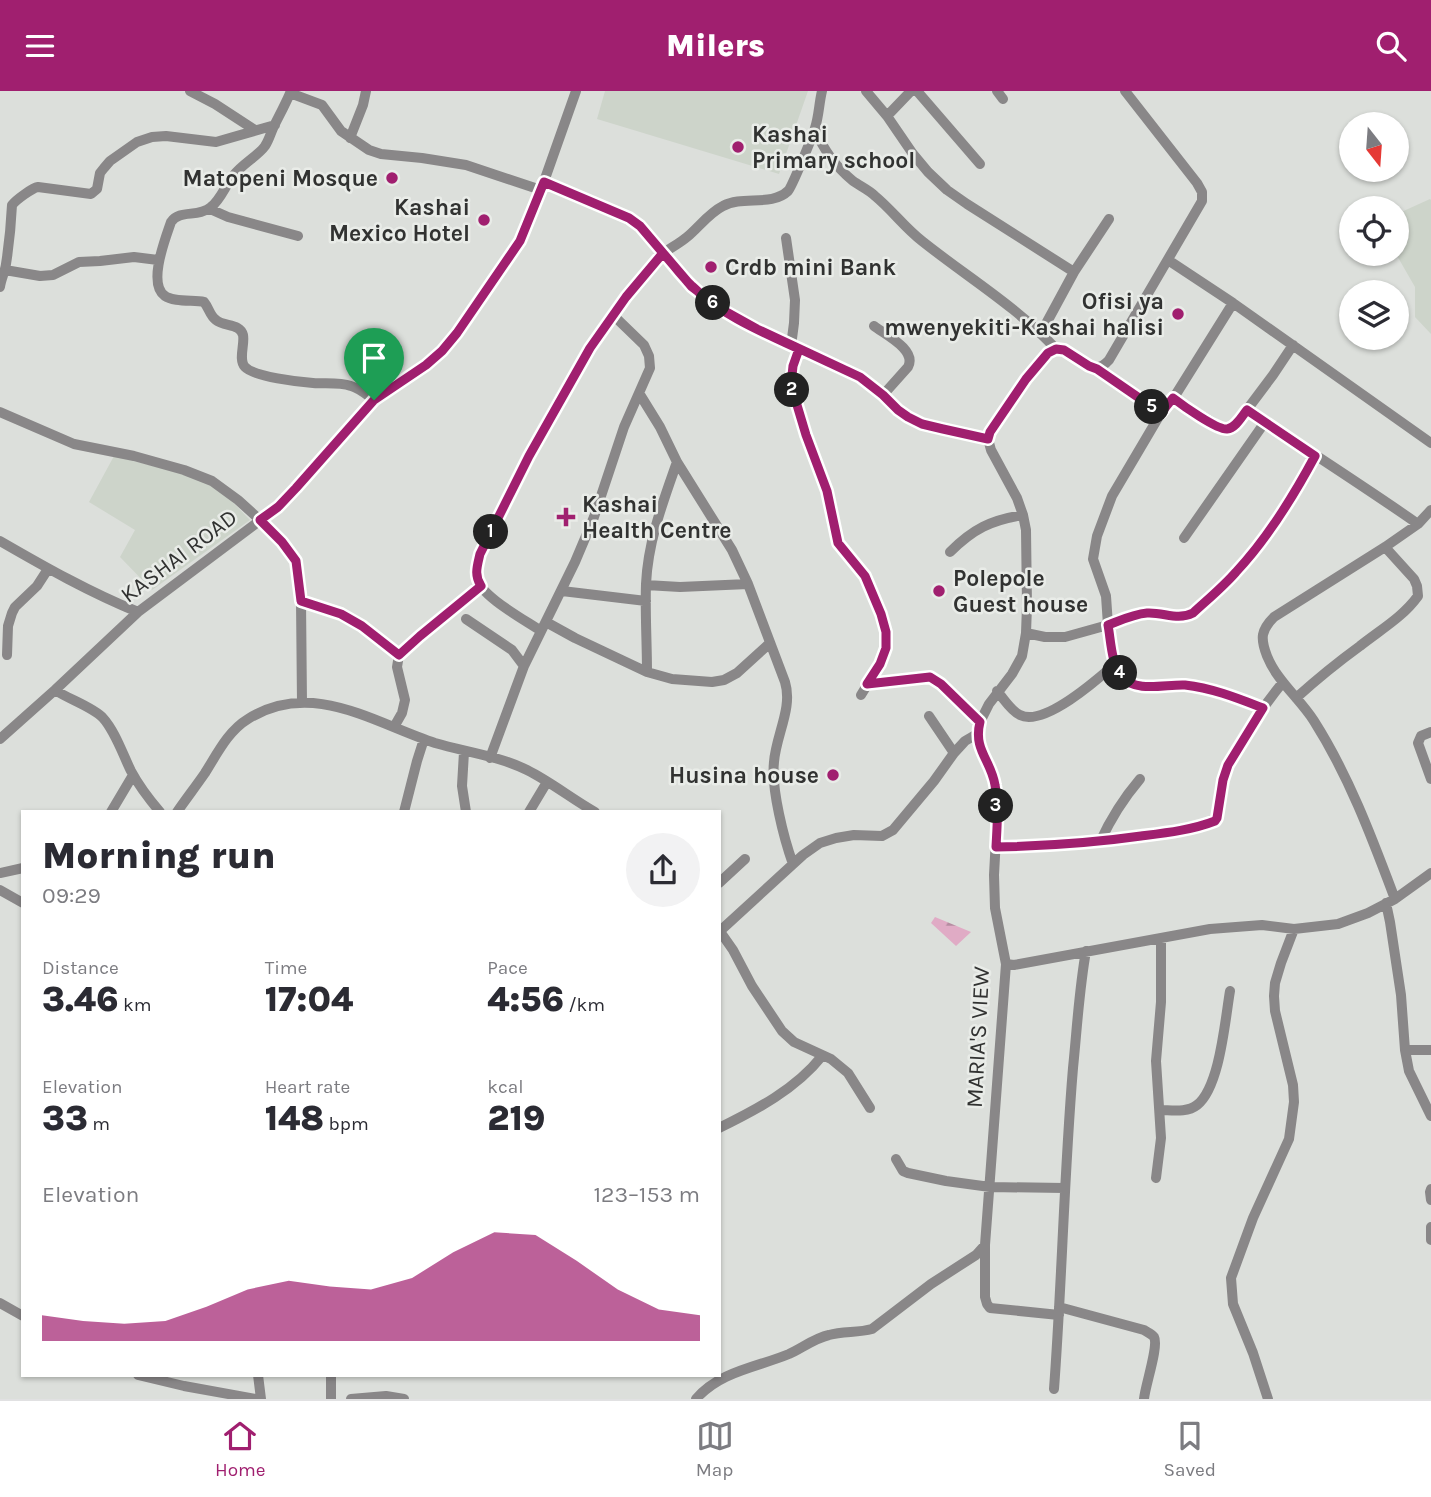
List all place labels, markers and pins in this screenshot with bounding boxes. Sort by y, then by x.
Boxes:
place label: Kashai Primary school [752,121,915,174]
marker: Kashai Primary school [730,139,746,155]
place label: Matopeni Mosque [183,165,378,192]
marker: Matopeni Mosque [384,170,400,186]
place label: Kashai Mexico Hotel [329,194,470,247]
marker: Kashai Mexico Hotel [476,212,492,228]
place label: Crdb mini Bank [725,254,896,281]
marker: Crdb mini Bank [703,259,719,275]
pin: 6 [696,285,730,321]
place label: Ofisi ya mwenyekiti-Kashai halisi [884,288,1164,341]
marker: Ofisi ya mwenyekiti-Kashai halisi [1170,306,1186,322]
pin [344,328,404,400]
pin: 2 [774,373,810,407]
pin: 5 [1134,389,1170,425]
place label: Kashai Health Centre [582,491,731,544]
marker: Kashai Health Centre [556,507,576,527]
pin: 1 [474,515,508,549]
place label: Polepole Guest house [953,565,1088,618]
marker: Polepole Guest house [931,583,947,599]
pin: 4 [1102,655,1138,691]
place label: Husina house [669,762,819,789]
marker: Husina house [825,767,841,783]
pin: 3 [978,789,1014,823]

